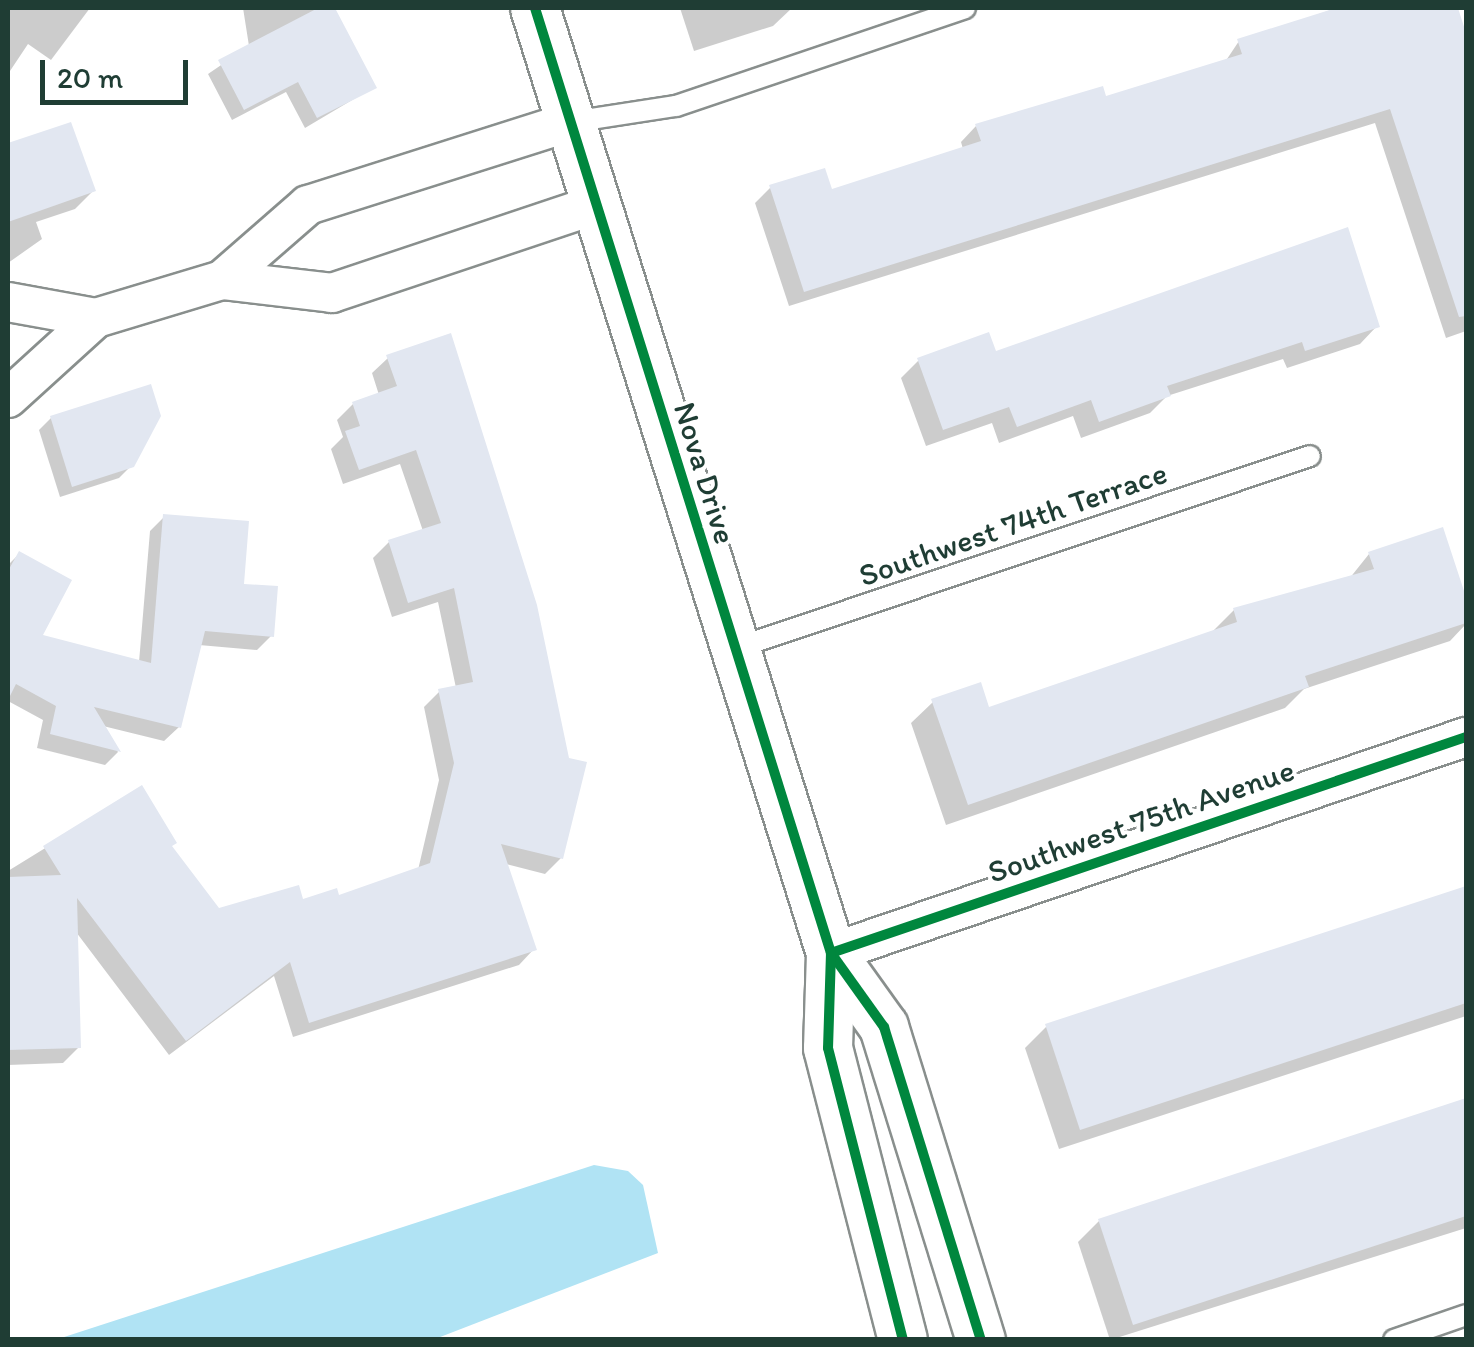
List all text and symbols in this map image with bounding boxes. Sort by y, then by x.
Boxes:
scale bar [45,40,192,102]
text: 20 m [57,59,123,96]
street label: Nova Drive [665,397,745,549]
street label: Southwest 74th Terrace [854,453,1172,595]
street label: Southwest 75th Avenue [984,751,1298,891]

